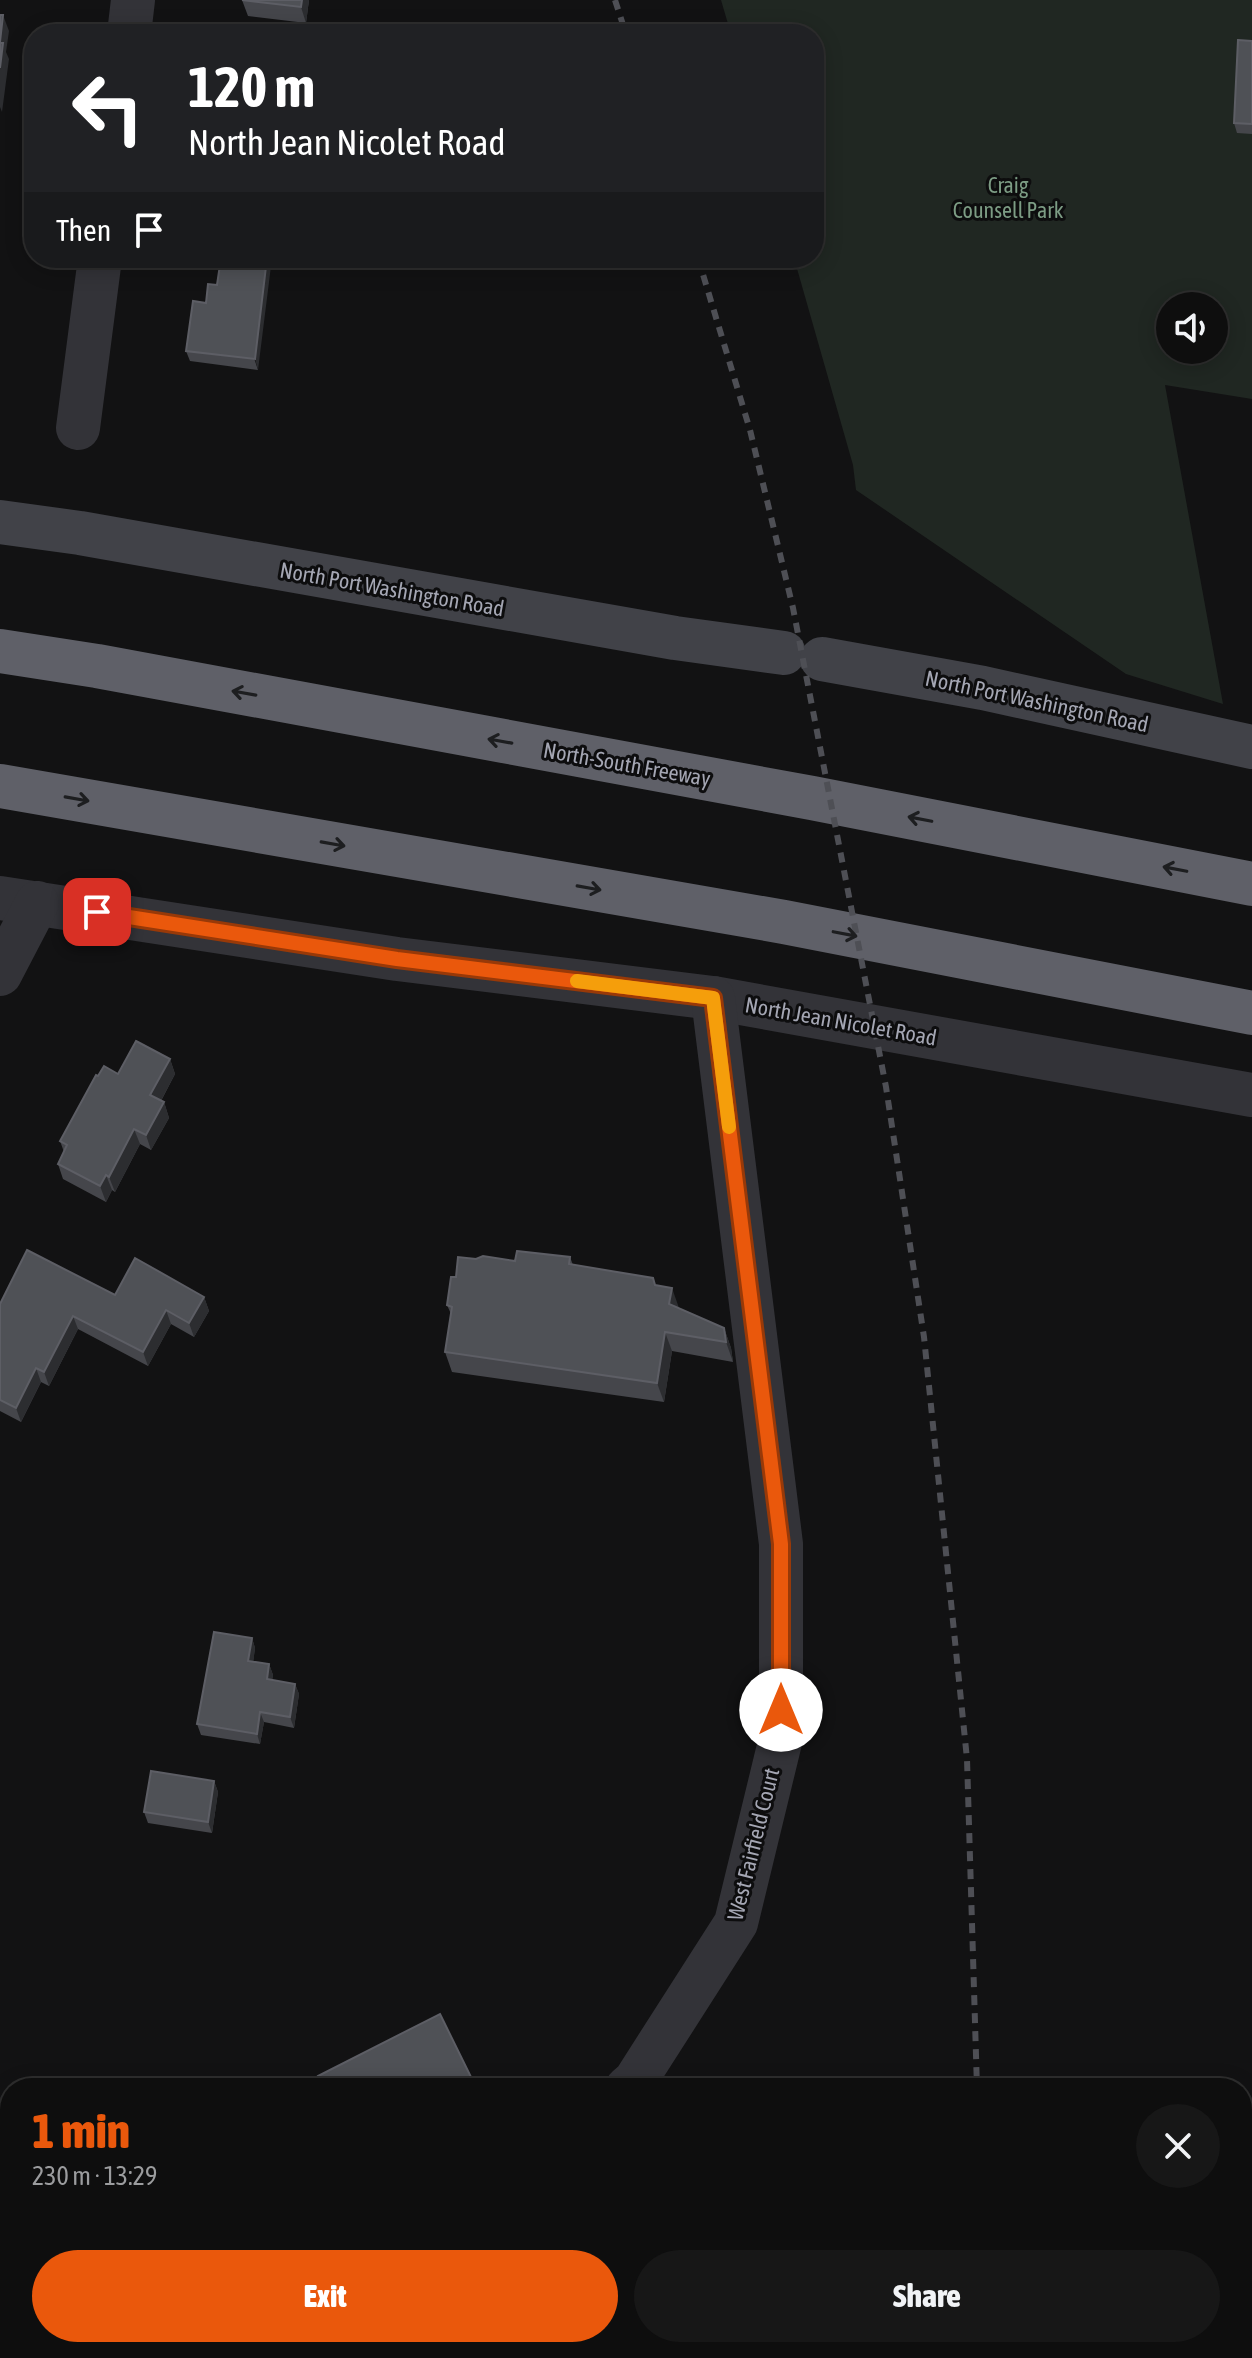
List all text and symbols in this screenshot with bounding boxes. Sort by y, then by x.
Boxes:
text: 120 m [188,55,315,119]
icon: left [56,56,160,160]
text: North Jean Nicolet Road [188,121,505,163]
park label: Craig Counsell Park [953,172,1064,223]
icon: arrive [127,208,171,252]
text: Then [56,213,111,247]
map controls [1156,292,1228,364]
button: sound [1156,292,1228,364]
street label: North Port Washington Road [278,556,506,622]
street label: North Port Washington Road [923,665,1151,737]
one-way arrow [232,685,257,700]
one-way arrow [487,732,513,747]
street label: North-South Freeway [541,737,713,791]
one-way arrow [64,793,89,808]
one-way arrow [908,811,934,826]
one-way arrow [320,837,345,852]
one-way arrow [1163,861,1189,876]
pin [63,878,131,946]
one-way arrow [576,882,601,897]
icon: arrive [75,890,119,934]
one-way arrow [832,927,857,942]
street label: North Jean Nicolet Road [743,991,939,1051]
position arrow [739,1668,823,1752]
street label: West Fairfield Court [722,1765,784,1923]
text: 1 min [32,2103,130,2158]
button: close [1136,2104,1220,2188]
text: 230 m · 13:29 [32,2161,157,2191]
button: Exit [32,2250,618,2342]
button: Share [634,2250,1220,2342]

